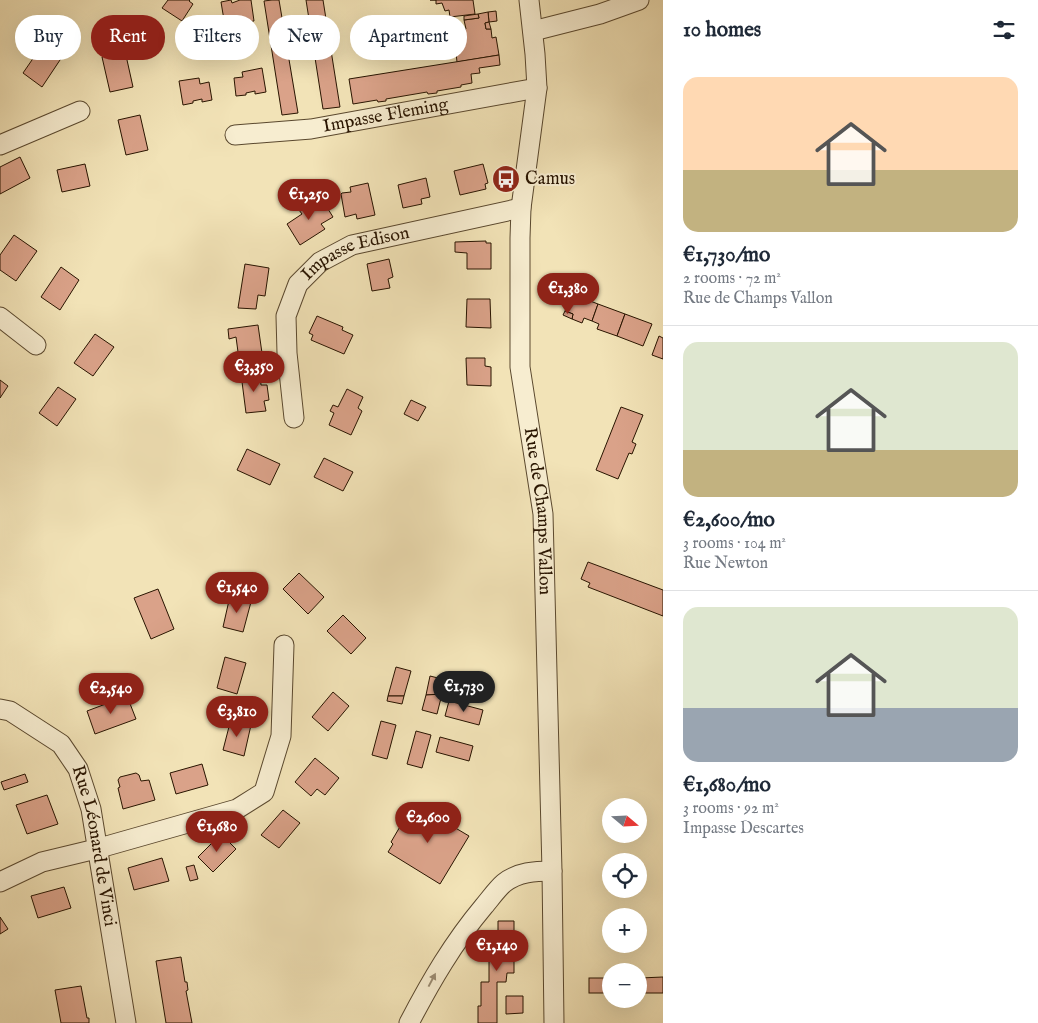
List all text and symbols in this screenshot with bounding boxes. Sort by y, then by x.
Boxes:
chip: Buy [15,15,81,60]
chip: Rent [91,15,165,60]
chip: Filters [175,15,259,60]
chip: New [269,15,340,60]
chip: Apartment [350,15,467,60]
icon: filters [990,16,1018,44]
text: 10 homes [683,17,761,44]
street label: Impasse Fleming [321,93,450,138]
icon: home [806,109,896,199]
bus stop icon: Camus [491,164,521,194]
place label: Camus [525,168,575,191]
pin: €1,250 [268,178,350,221]
text: €1,250 [289,185,329,205]
street label: Impasse Edison [296,221,412,286]
text: €1,730/mo [683,242,770,269]
text: 2 rooms · 72 m² [683,269,781,289]
pin: €1,380 [527,272,609,315]
text: €1,380 [548,279,588,299]
text: Rue de Champs Vallon [683,289,833,309]
pin: €3,350 [213,350,295,393]
text: €3,350 [234,357,274,377]
icon: home [806,375,896,465]
street label: Rue de Champs Vallon [518,426,557,596]
text: €2,600/mo [683,507,775,534]
text: 3 rooms · 104 m² [683,534,786,554]
text: Rue Newton [683,554,768,574]
pin: €1,540 [196,572,278,614]
text: €1,540 [216,578,258,598]
icon: home [806,640,896,730]
pin: €1,730 [423,670,505,713]
pin: €2,540 [70,672,152,715]
text: €1,730 [444,677,484,697]
text: €2,540 [90,679,132,699]
pin: €3,810 [196,696,278,738]
text: €3,810 [217,702,257,722]
street label: Rue Léonard de Vinci [66,762,122,928]
text: €1,680/mo [683,772,771,799]
north arrow [602,798,648,842]
map controls [602,798,647,1008]
text: 3 rooms · 92 m² [683,799,779,819]
pin: €2,600 [387,802,469,844]
text: €2,600 [406,808,450,828]
pin: €1,680 [176,810,258,853]
text: €1,680 [197,817,237,837]
text: Impasse Descartes [683,819,804,839]
button: locate [602,853,647,898]
button: + [602,908,647,953]
pin: €1,140 [456,930,538,972]
text: €1,140 [476,936,518,956]
button: − [602,963,647,1008]
one-way arrow [428,973,436,987]

